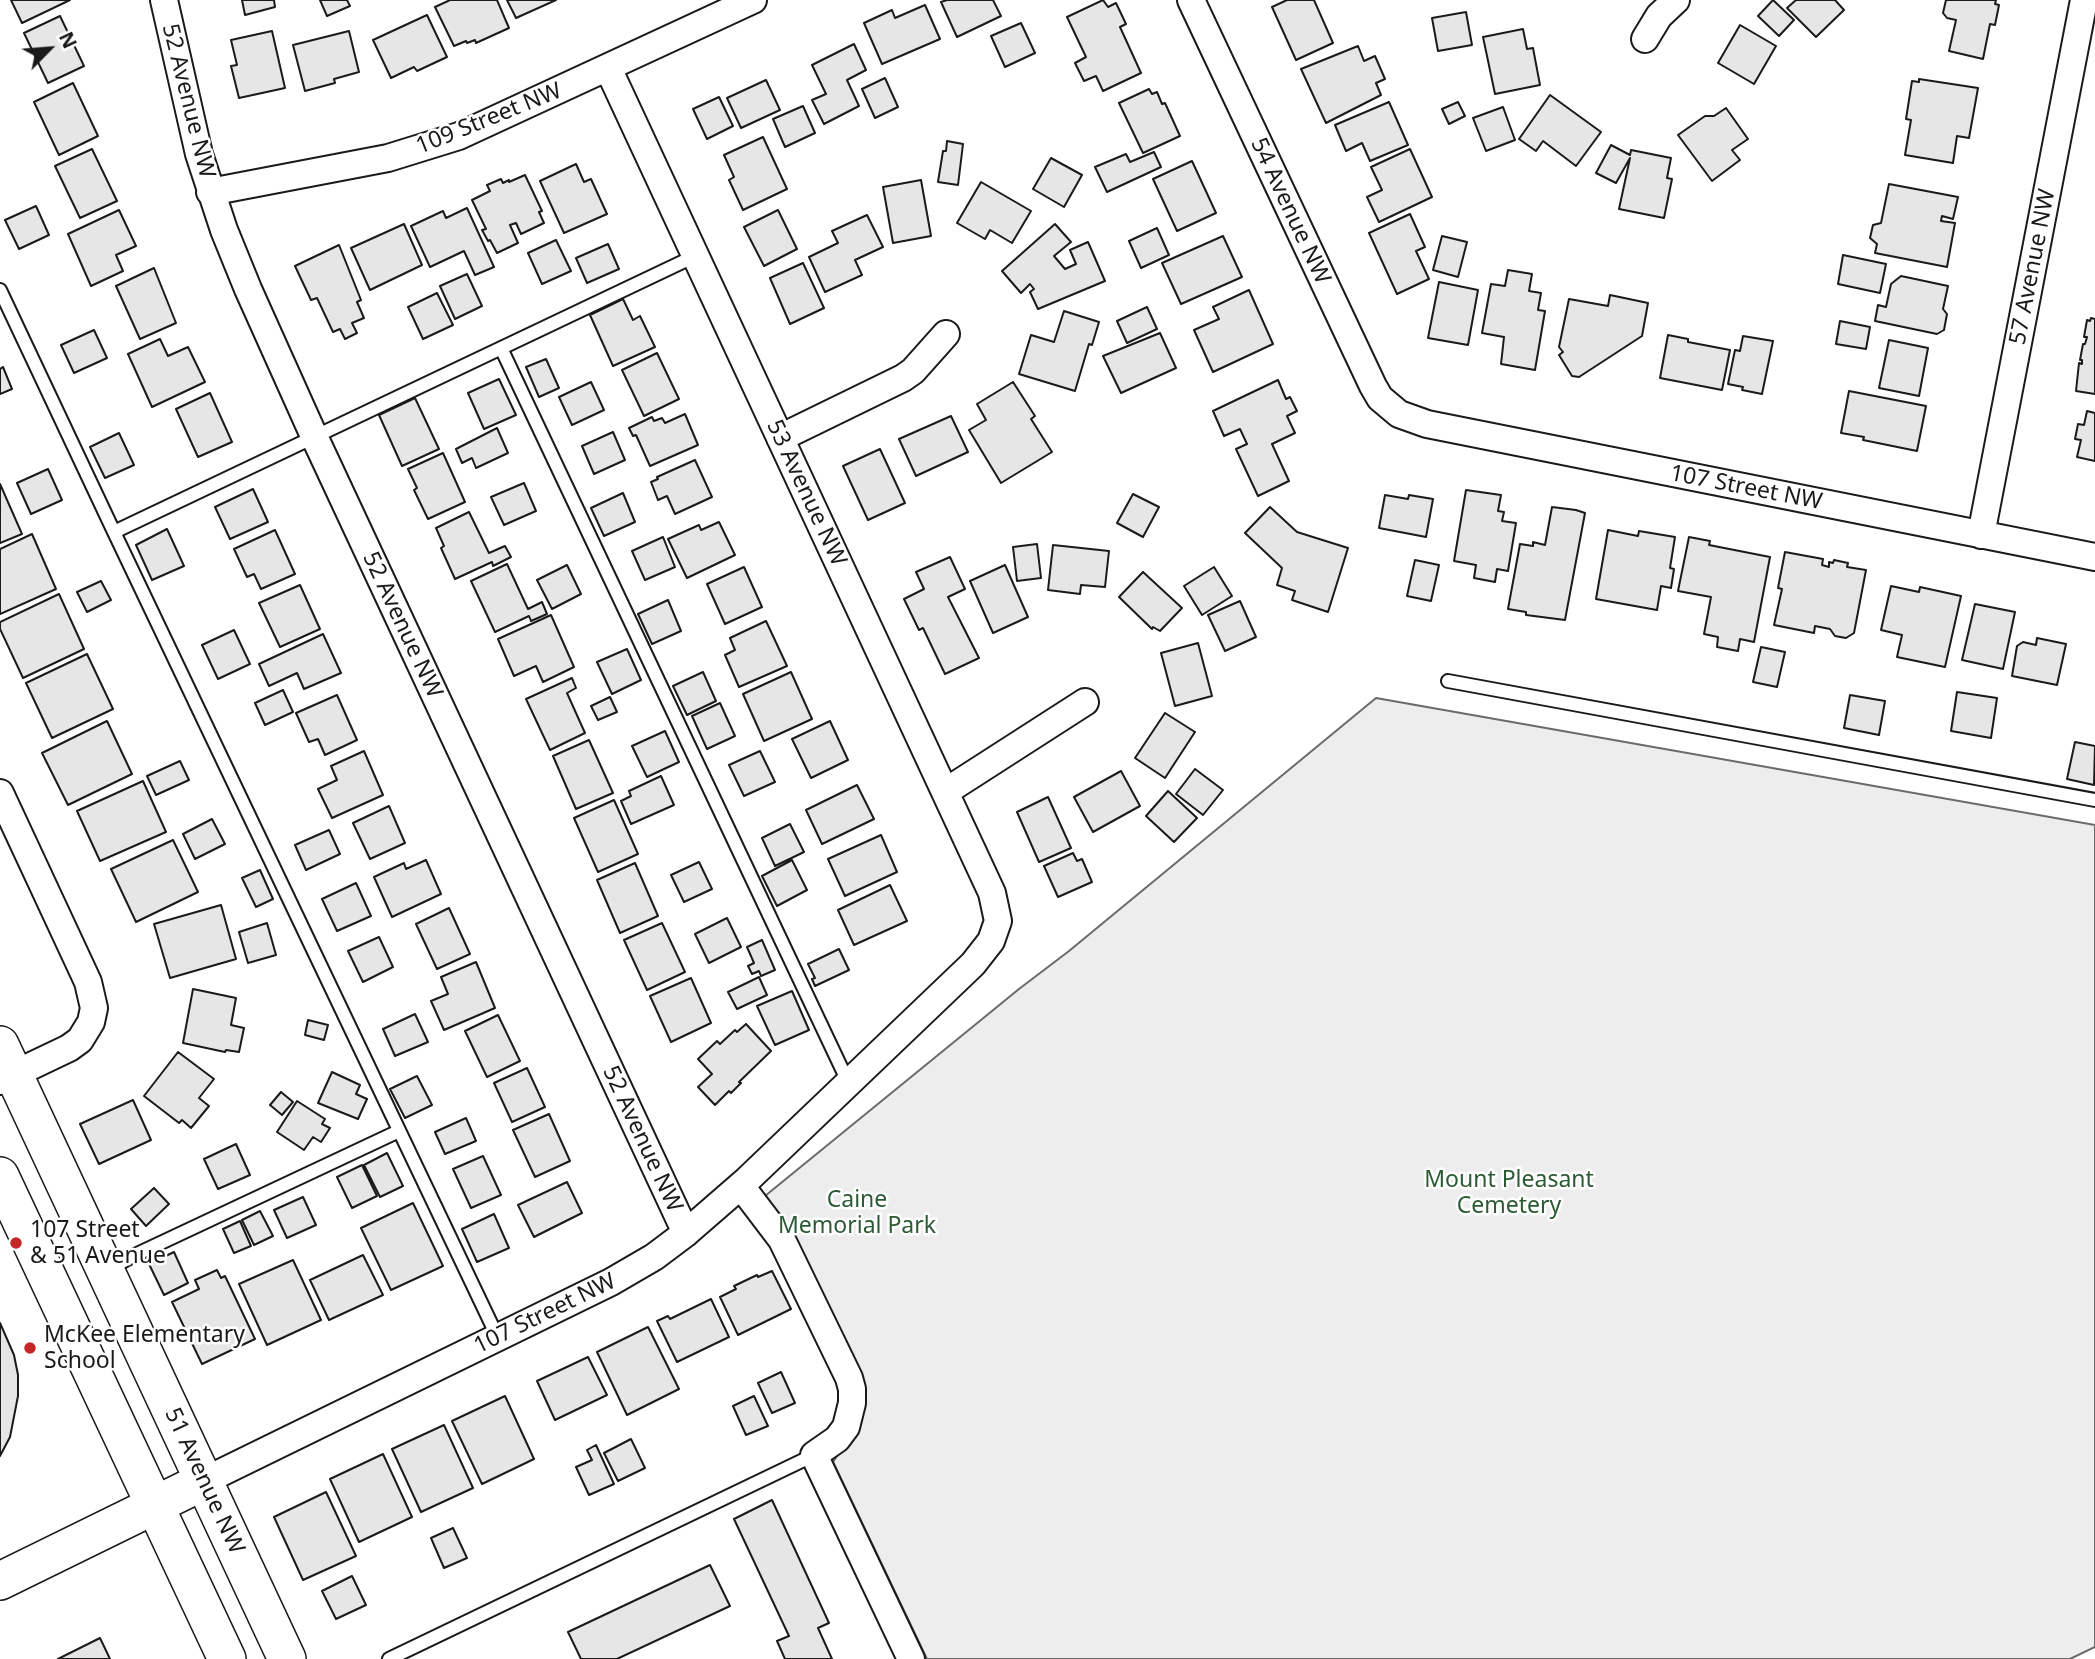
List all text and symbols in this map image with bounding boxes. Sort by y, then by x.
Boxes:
north arrow [14,14,84,84]
street label: 52 Avenue NW [156,21,220,181]
text: N [53,28,83,53]
street label: 109 Street NW [412,77,566,161]
street label: 54 Avenue NW [1244,134,1336,288]
street label: 57 Avenue NW [2004,187,2062,347]
street label: 53 Avenue NW [760,416,852,570]
street label: 107 Street NW [1668,460,1824,516]
street label: 52 Avenue NW [356,548,448,702]
street label: 52 Avenue NW [596,1062,688,1216]
park label: Mount Pleasant Cemetery [1424,1166,1594,1220]
park label: Caine Memorial Park [778,1186,936,1240]
place label: 107 Street & 51 Avenue [30,1216,166,1270]
marker: 107 Street & 51 Avenue [8,1235,24,1251]
street label: 107 Street NW [470,1268,620,1360]
place label: McKee Elementary School [44,1321,245,1375]
marker: McKee Elementary School [22,1340,38,1356]
street label: 51 Avenue NW [158,1404,250,1558]

